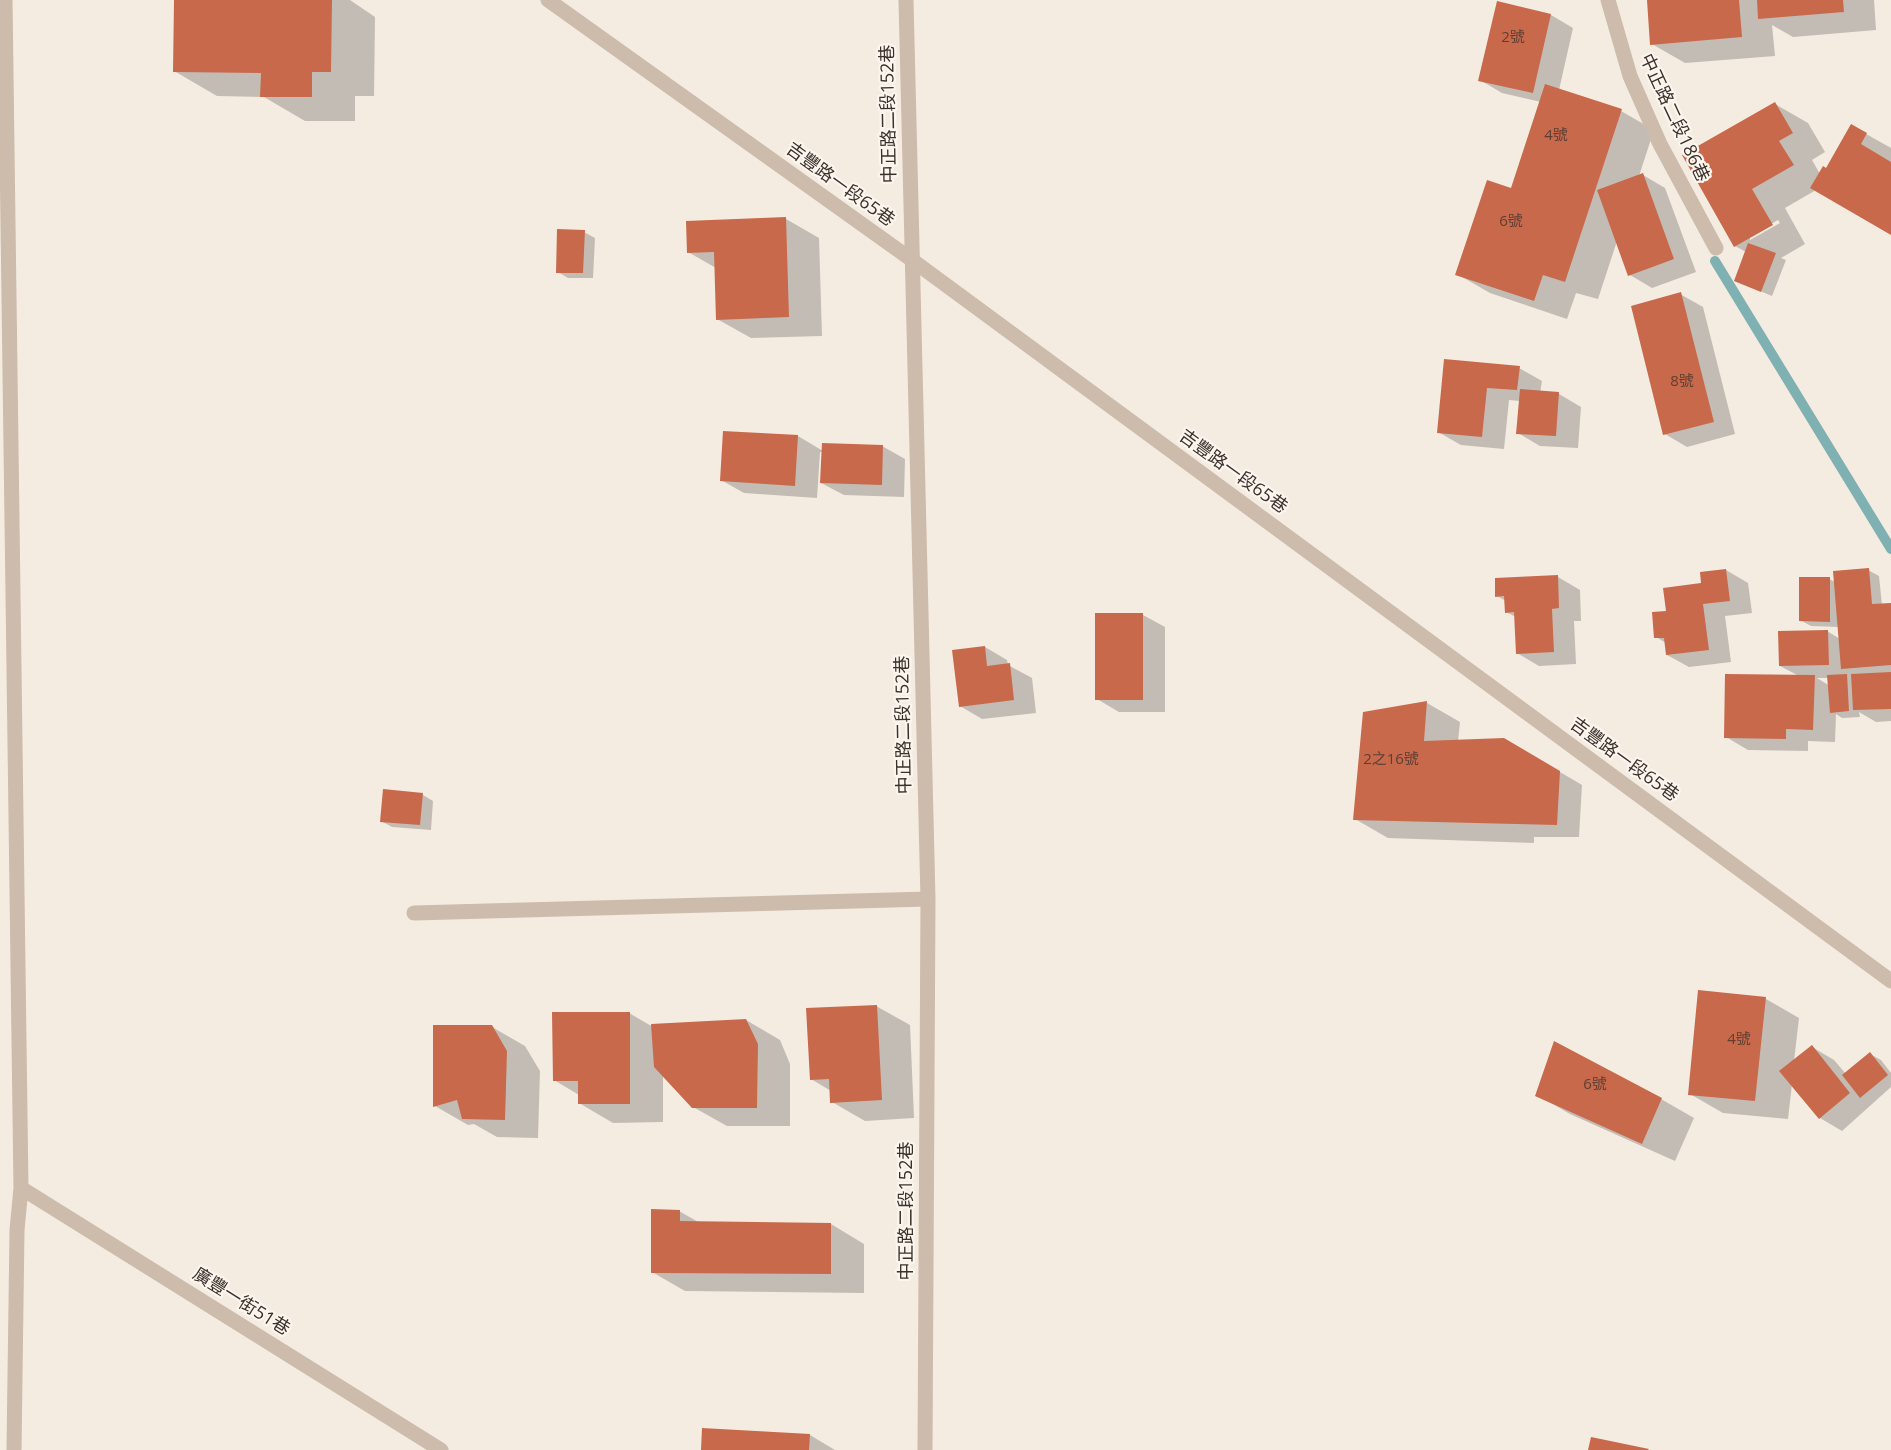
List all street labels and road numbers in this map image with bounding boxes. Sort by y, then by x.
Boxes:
street label: 中正路二段152巷 [877,44,901,184]
street label: 中正路二段186巷 [1635,51,1713,185]
street label: 吉豐路一段65巷 [782,138,898,232]
street label: 吉豐路一段65巷 [1175,425,1291,519]
street label: 中正路二段152巷 [892,655,916,795]
street label: 吉豐路一段65巷 [1566,713,1682,807]
street label: 中正路二段152巷 [896,1142,918,1280]
street label: 廣豐一街51巷 [188,1264,294,1340]

